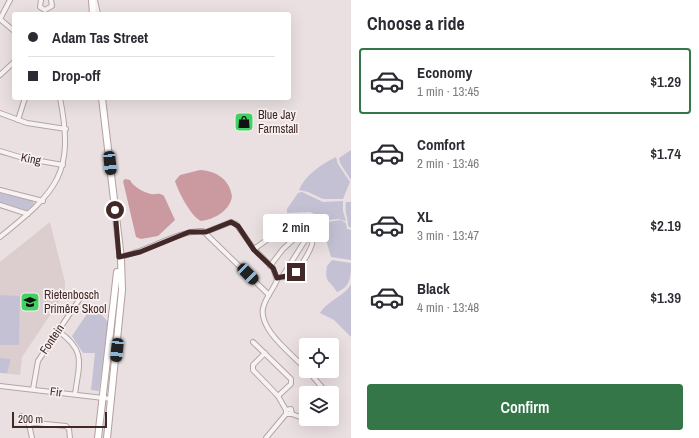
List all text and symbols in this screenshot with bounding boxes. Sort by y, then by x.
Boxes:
text: Choose a ride [367,11,465,36]
text: Adam Tas Street [52,27,148,48]
text: Economy [417,62,472,83]
icon: car [369,63,405,99]
text: Drop-off [52,65,101,86]
text: $1.29 [650,71,681,92]
text: 1 min · 13:45 [417,83,479,100]
place label: Blue Jay Farmstall [258,107,298,137]
shop icon: Blue Jay Farmstall [233,111,255,133]
text: Comfort [417,134,465,155]
icon: car [369,135,405,171]
text: $1.74 [650,143,681,164]
street label: King [20,149,43,169]
car [103,150,117,176]
text: 2 min · 13:46 [417,155,479,172]
route start [106,201,124,219]
text: XL [417,206,433,227]
icon: car [369,207,405,243]
callout: 2 min [263,214,329,242]
text: $2.19 [650,215,681,236]
text: 2 min [282,219,310,236]
text: 3 min · 13:47 [417,227,479,244]
car [235,261,261,287]
route end [287,263,305,281]
text: Black [417,278,450,299]
icon: car [369,279,405,315]
place label: Rietenbosch Primêre Skool [44,287,106,317]
text: $1.39 [650,287,681,308]
school or university icon: Rietenbosch Primêre Skool [19,291,41,313]
text: 4 min · 13:48 [417,299,479,316]
street label: Fontein [36,321,68,357]
car [110,337,124,363]
map controls [299,338,339,426]
button: locate [299,338,339,378]
street label: Fir [49,383,64,401]
button: Confirm [367,384,683,430]
button: layers [299,386,339,426]
scale bar [12,410,107,429]
text: 200 m [18,412,43,426]

